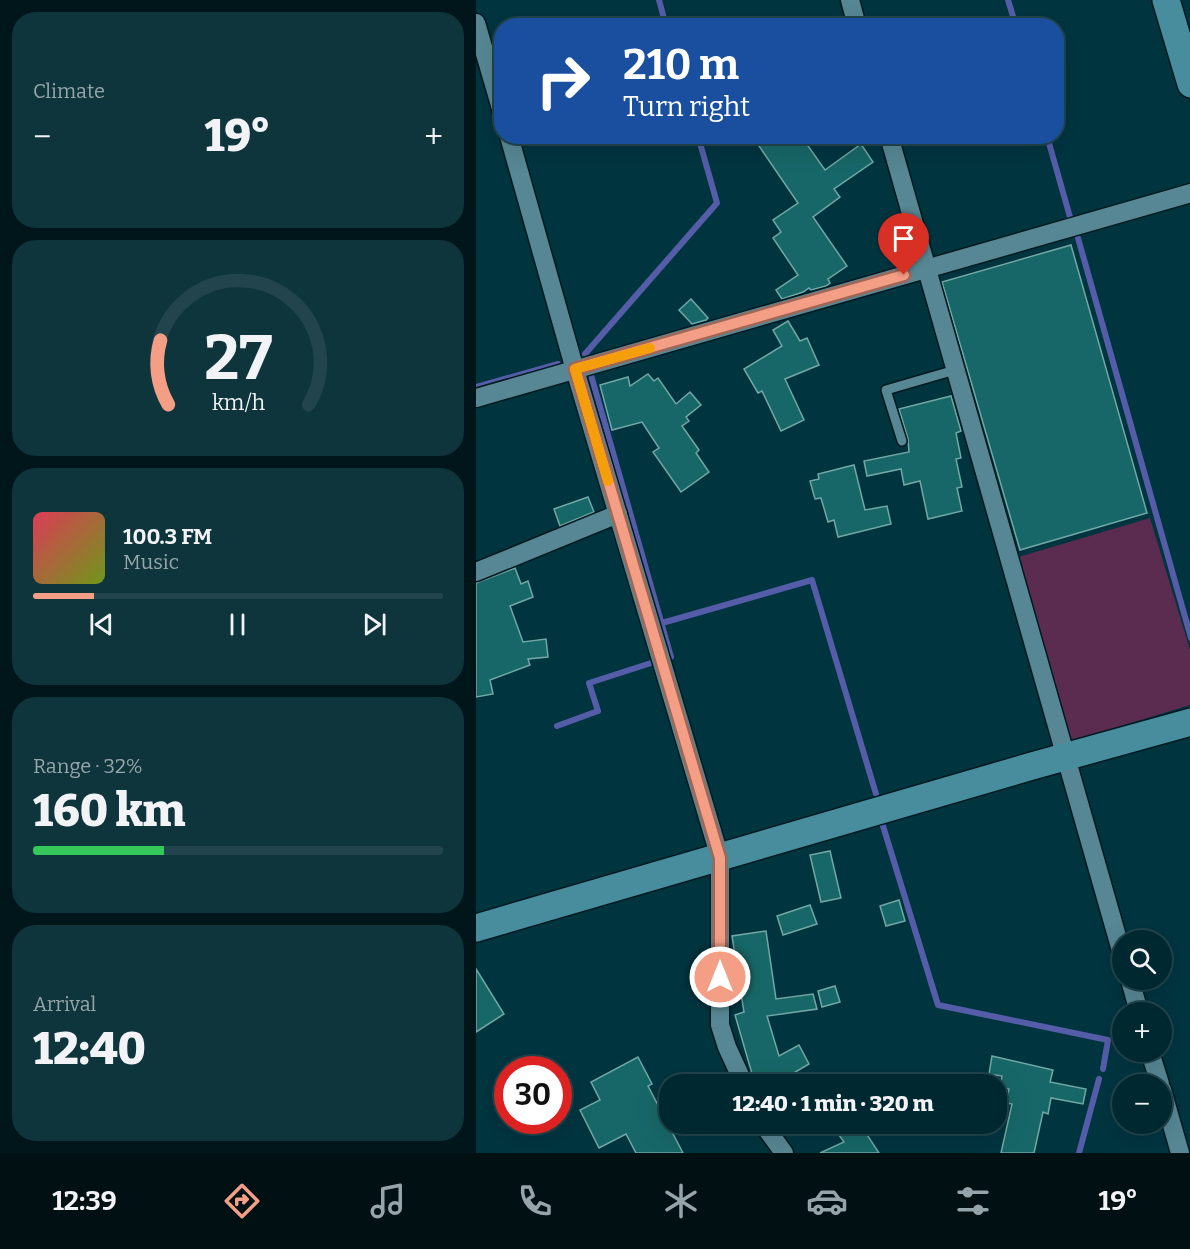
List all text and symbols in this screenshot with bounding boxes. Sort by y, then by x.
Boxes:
text: 210 m [623,40,739,90]
icon: right [524,42,602,120]
text: Climate [33,79,105,103]
text: Turn right [623,91,750,123]
text: 19° [205,109,271,163]
text: − [33,117,51,157]
text: + [424,117,443,157]
pin [878,213,929,275]
icon: arrive [887,222,920,255]
text: 27 [204,321,272,396]
text: km/h [211,391,265,417]
text: 100.3 FM [123,523,212,550]
text: Music [123,550,179,574]
icon: previous [85,608,118,641]
icon: pause [221,608,254,641]
icon: next [358,608,391,641]
text: Range · 32% [33,754,143,778]
text: 160 km [33,784,185,838]
map controls [1112,930,1172,1134]
button: search [1112,930,1172,990]
position arrow [688,945,752,1009]
text: Arrival [33,992,96,1016]
button: + [1112,1002,1172,1062]
text: 12:40 [33,1022,146,1076]
speed limit sign: 30 [494,1056,572,1134]
button: − [1112,1074,1172,1134]
text: 12:40 · 1 min · 320 m [733,1090,933,1117]
icon: directions [221,1180,263,1222]
icon: music [367,1180,409,1222]
icon: phone [514,1180,556,1222]
icon: climate [660,1180,702,1222]
icon: car [806,1180,848,1222]
icon: filters [952,1180,994,1222]
text: 12:39 [52,1185,117,1217]
text: 19° [1099,1185,1138,1217]

